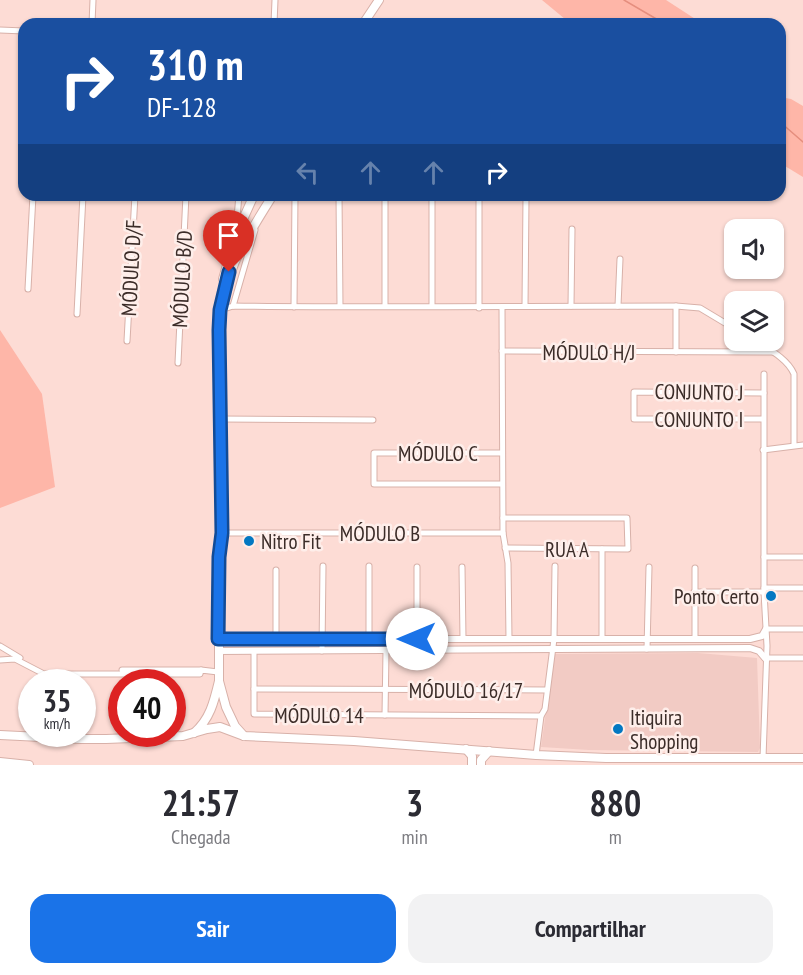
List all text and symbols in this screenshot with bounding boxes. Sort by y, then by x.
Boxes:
text: 310 m [147,37,244,92]
icon: right [48,42,126,120]
text: DF-128 [147,90,217,124]
icon: left [291,156,324,189]
icon: ahead [354,156,387,189]
icon: ahead [417,156,450,189]
icon: right [480,156,513,189]
pin [203,210,254,272]
street label: MÓDULO D/F [115,219,147,317]
icon: arrive [212,219,245,252]
map controls [724,219,784,351]
button: sound [724,219,784,279]
street label: MÓDULO B/D [166,230,198,328]
button: layers [724,291,784,351]
street label: MÓDULO H/J [543,339,635,366]
street label: CONJUNTO J [654,378,744,406]
street label: CONJUNTO I [655,406,743,433]
street label: MÓDULO C [398,440,478,467]
street label: MÓDULO B [340,520,420,547]
place label: Nitro Fit [261,528,321,555]
marker: Nitro Fit [242,534,256,548]
street label: RUA A [545,536,589,563]
place label: Ponto Certo [674,583,759,610]
marker: Ponto Certo [764,589,778,603]
position arrow [385,607,449,671]
speed limit sign: 40 [108,669,186,747]
street label: MÓDULO 16/17 [409,677,523,704]
text: 35 [43,681,71,720]
street label: MÓDULO 14 [274,702,364,729]
place label: Itiquira Shopping [630,704,698,755]
text: km/h [44,714,70,733]
marker: Itiquira Shopping [611,722,625,736]
text: 21:57 [162,779,240,826]
text: 3 [406,779,423,826]
text: 880 [590,779,641,826]
text: Chegada [171,824,230,850]
text: min [402,824,428,850]
text: m [609,824,622,850]
button: Sair [30,894,396,963]
button: Compartilhar [408,894,773,963]

